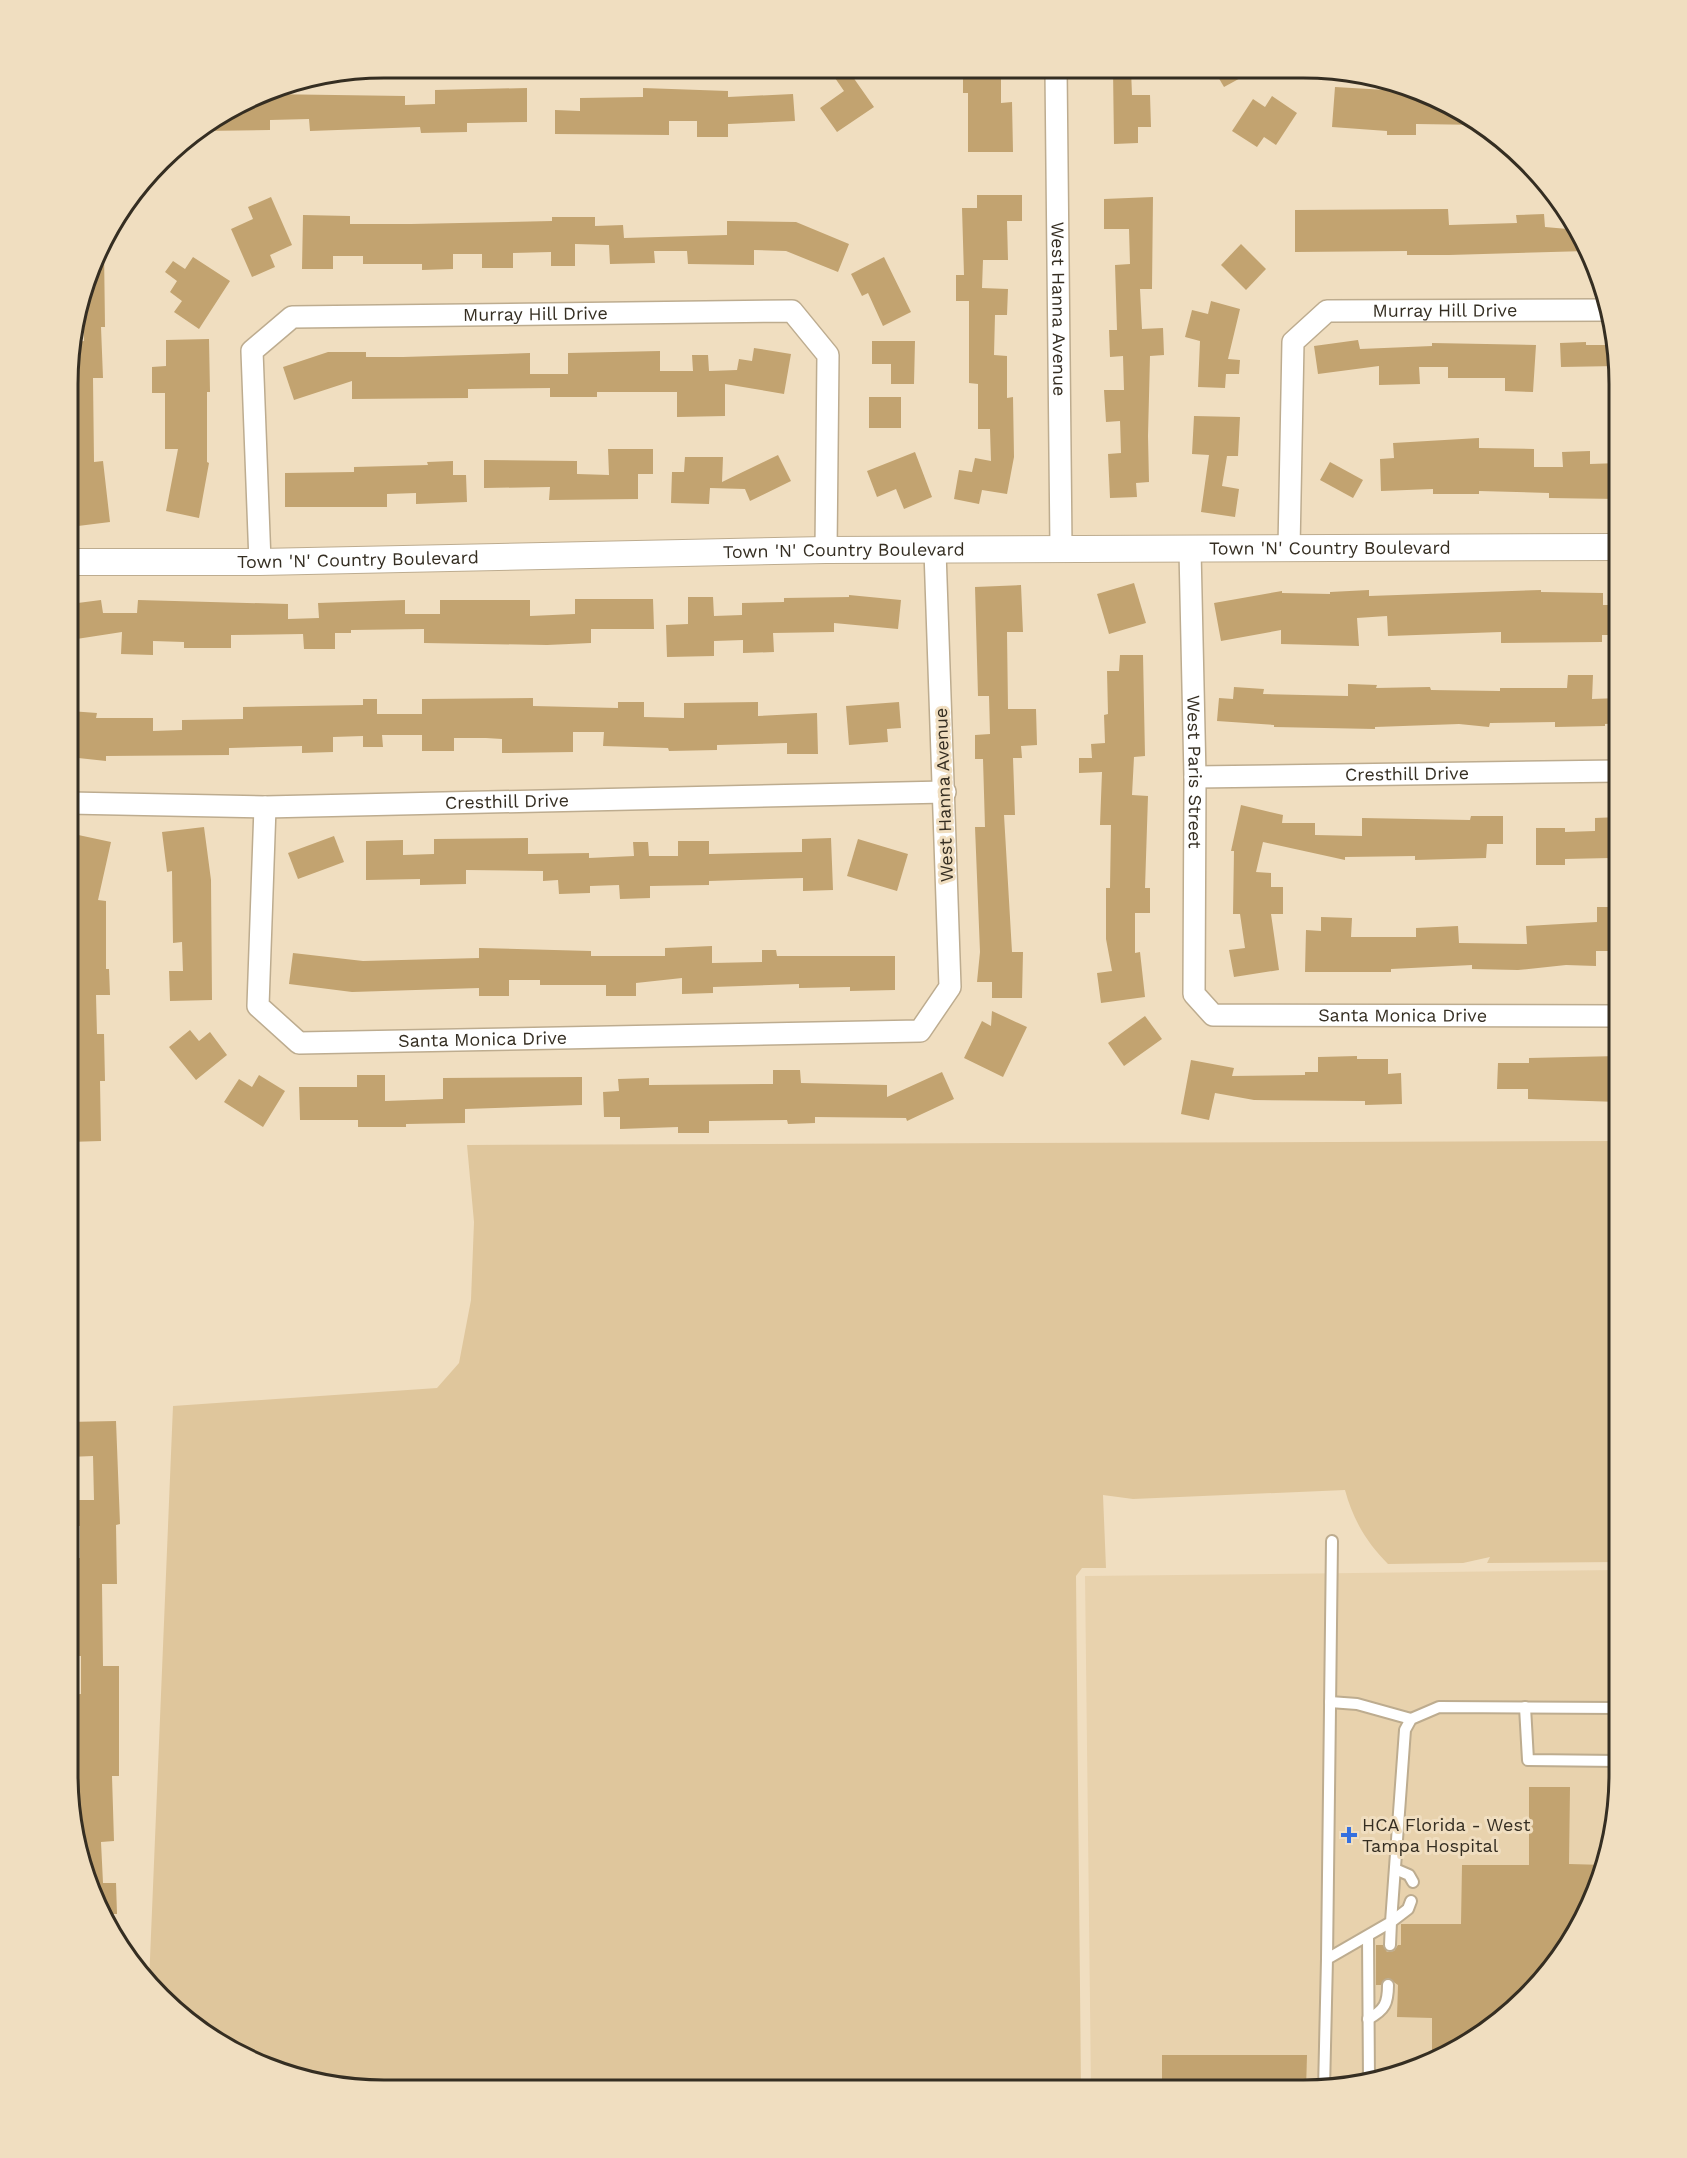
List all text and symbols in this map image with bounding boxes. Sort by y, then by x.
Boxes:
street label: West Hanna Avenue [1048,221,1070,396]
street label: Murray Hill Drive [1372,299,1517,321]
street label: Murray Hill Drive [463,302,608,325]
street label: Town 'N' Country Boulevard [1209,537,1451,559]
street label: Town 'N' Country Boulevard [723,538,965,562]
street label: Town 'N' Country Boulevard [237,546,479,572]
street label: West Paris Street [1183,695,1206,849]
street label: West Hanna Avenue [930,707,957,883]
street label: Cresthill Drive [1345,762,1469,785]
street label: Cresthill Drive [445,789,569,813]
street label: Santa Monica Drive [1318,1004,1487,1026]
street label: Santa Monica Drive [398,1027,567,1051]
place label: HCA Florida - West Tampa Hospital [1362,1814,1531,1856]
marker: HCA Florida - West Tampa Hospital [1340,1826,1358,1844]

